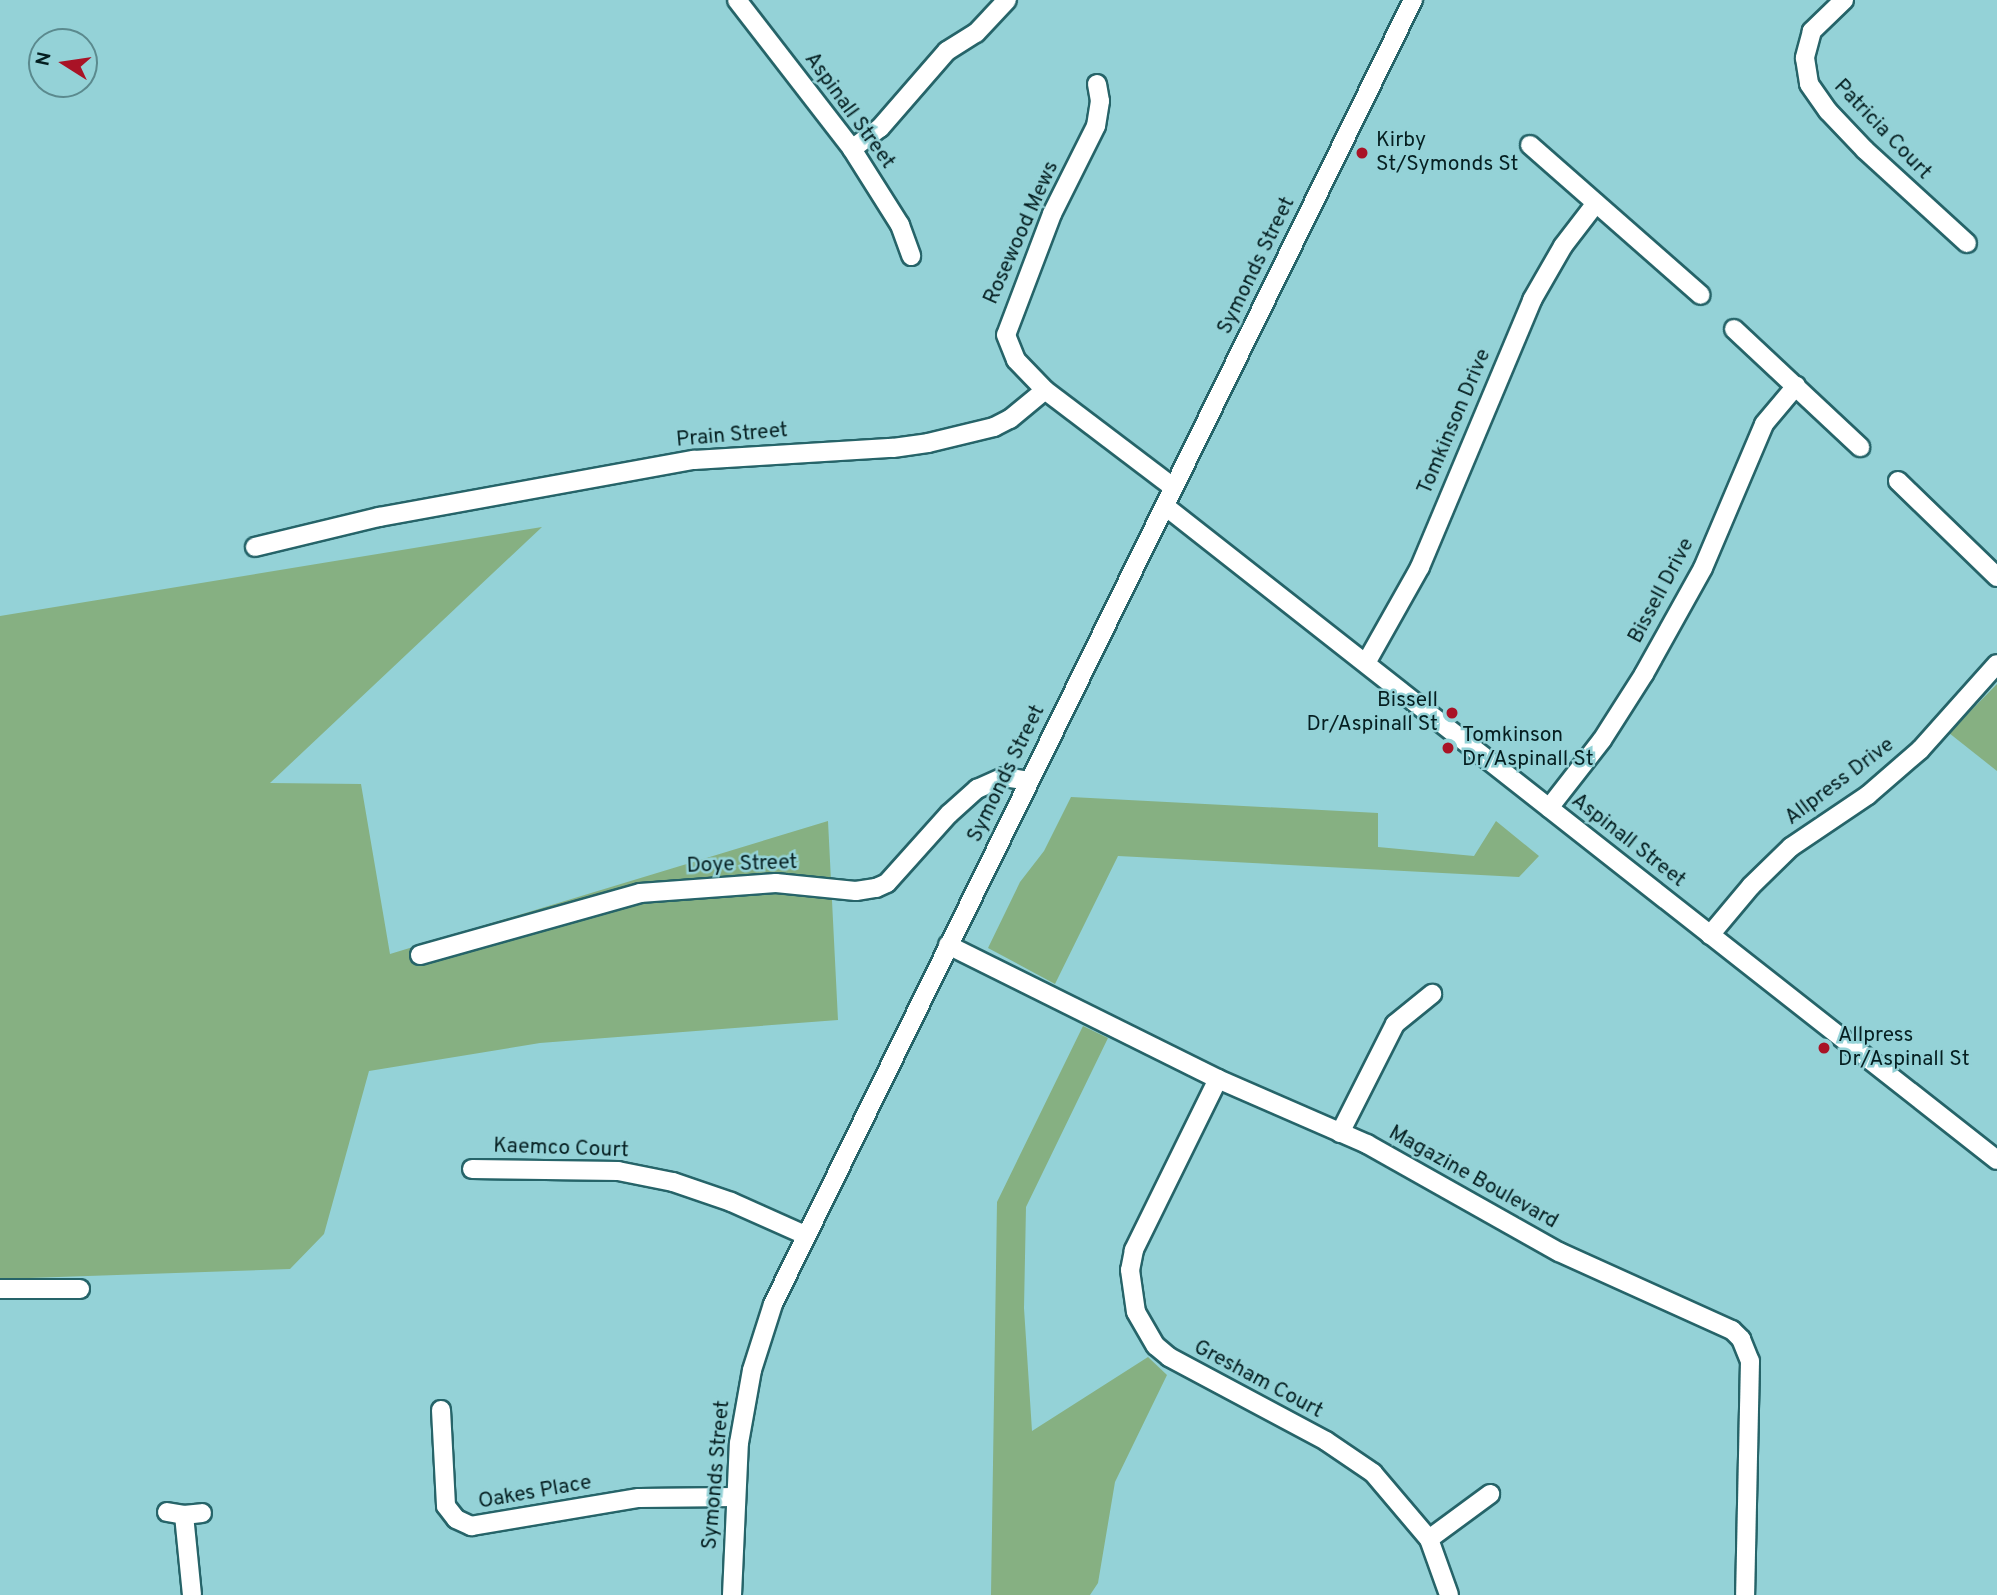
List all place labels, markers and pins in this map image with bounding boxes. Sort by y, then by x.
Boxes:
place label: Kirby St/Symonds St [1376,128,1519,178]
marker: Kirby St/Symonds St [1354,145,1370,161]
place label: Bissell Dr/Aspinall St [1306,688,1438,738]
marker: Bissell Dr/Aspinall St [1444,705,1460,721]
place label: Tomkinson Dr/Aspinall St [1462,723,1594,773]
marker: Tomkinson Dr/Aspinall St [1440,740,1456,756]
place label: Allpress Dr/Aspinall St [1838,1023,1970,1073]
marker: Allpress Dr/Aspinall St [1816,1040,1832,1056]

